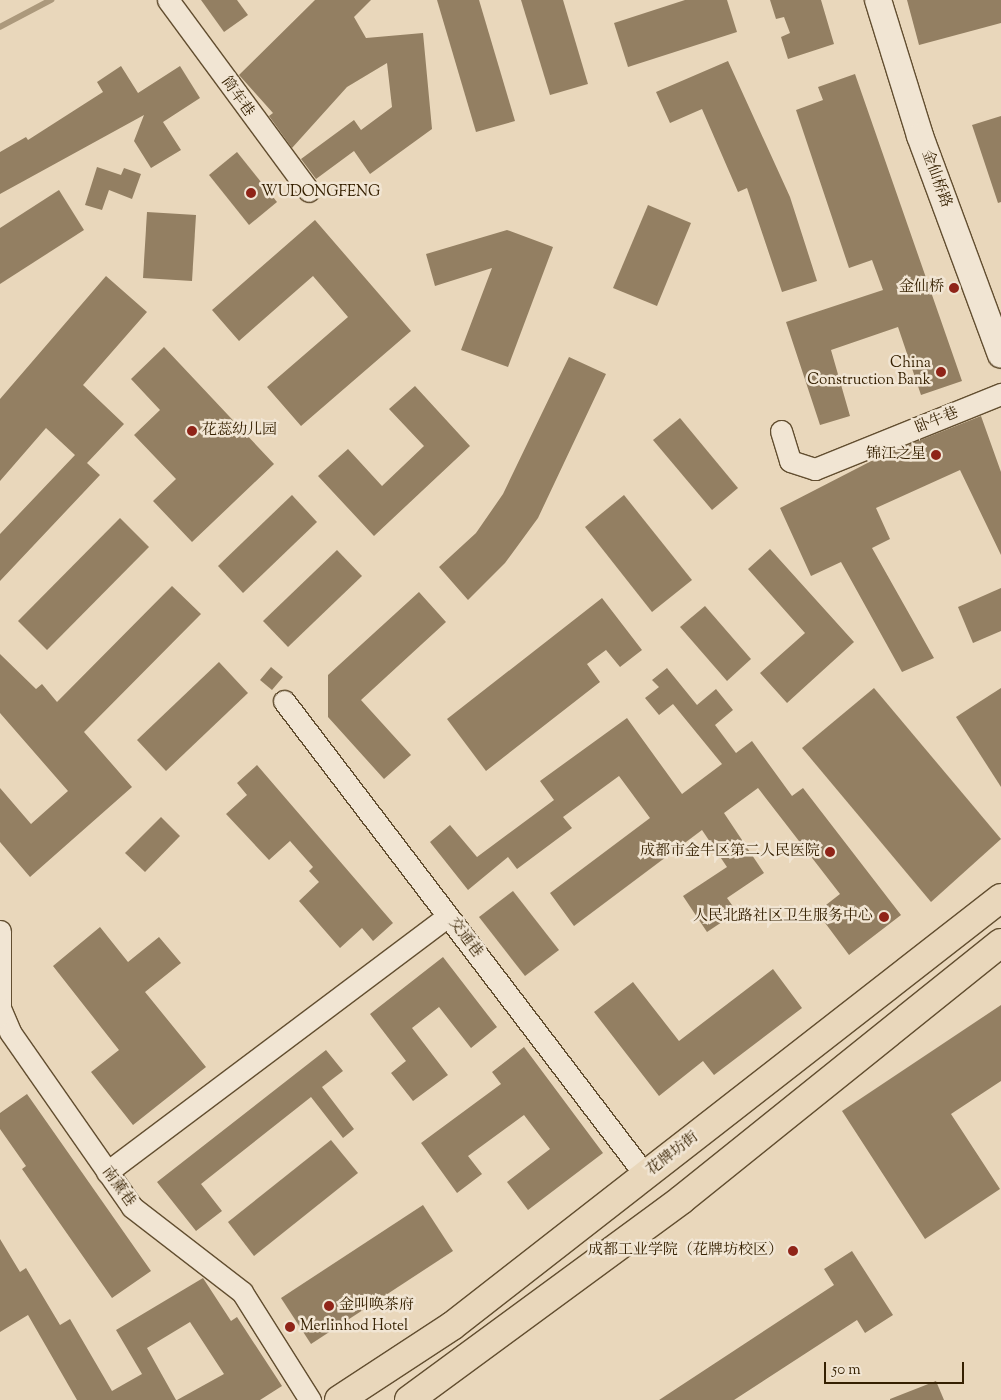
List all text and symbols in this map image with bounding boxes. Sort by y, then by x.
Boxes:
street label: 筒车巷 [217,73,257,121]
street label: 金仙桥路 [917,148,955,210]
place label: WUDONGFENG [261,184,380,202]
marker: WUDONGFENG [245,187,257,199]
place label: 金仙桥 [899,279,944,297]
marker: 金仙桥 [948,282,960,294]
place label: China Construction Bank [807,354,931,389]
marker: China Construction Bank [935,366,947,378]
street label: 卧牛巷 [913,404,961,438]
place label: 花蕊幼儿园 [202,422,277,440]
marker: 花蕊幼儿园 [186,425,198,437]
place label: 锦江之星 [866,446,926,464]
marker: 锦江之星 [930,449,942,461]
place label: 成都市金牛区第二人民医院 [640,843,820,861]
marker: 成都市金牛区第二人民医院 [824,846,836,858]
place label: 人民北路社区卫生服务中心 [693,908,873,926]
marker: 人民北路社区卫生服务中心 [877,910,891,924]
street label: 交通巷 [444,915,486,961]
street label: 花牌坊街 [644,1128,702,1180]
street label: 南薰巷 [97,1164,139,1210]
place label: 成都工业学院（花牌坊校区） [588,1242,783,1260]
marker: 成都工业学院（花牌坊校区） [787,1245,799,1257]
place label: 金叫唤茶府 [339,1297,414,1315]
marker: 金叫唤茶府 [323,1300,335,1312]
place label: Merlinhod Hotel [300,1318,408,1336]
marker: Merlinhod Hotel [284,1321,296,1333]
scale bar [826,1352,966,1384]
text: 50 m [832,1360,861,1381]

